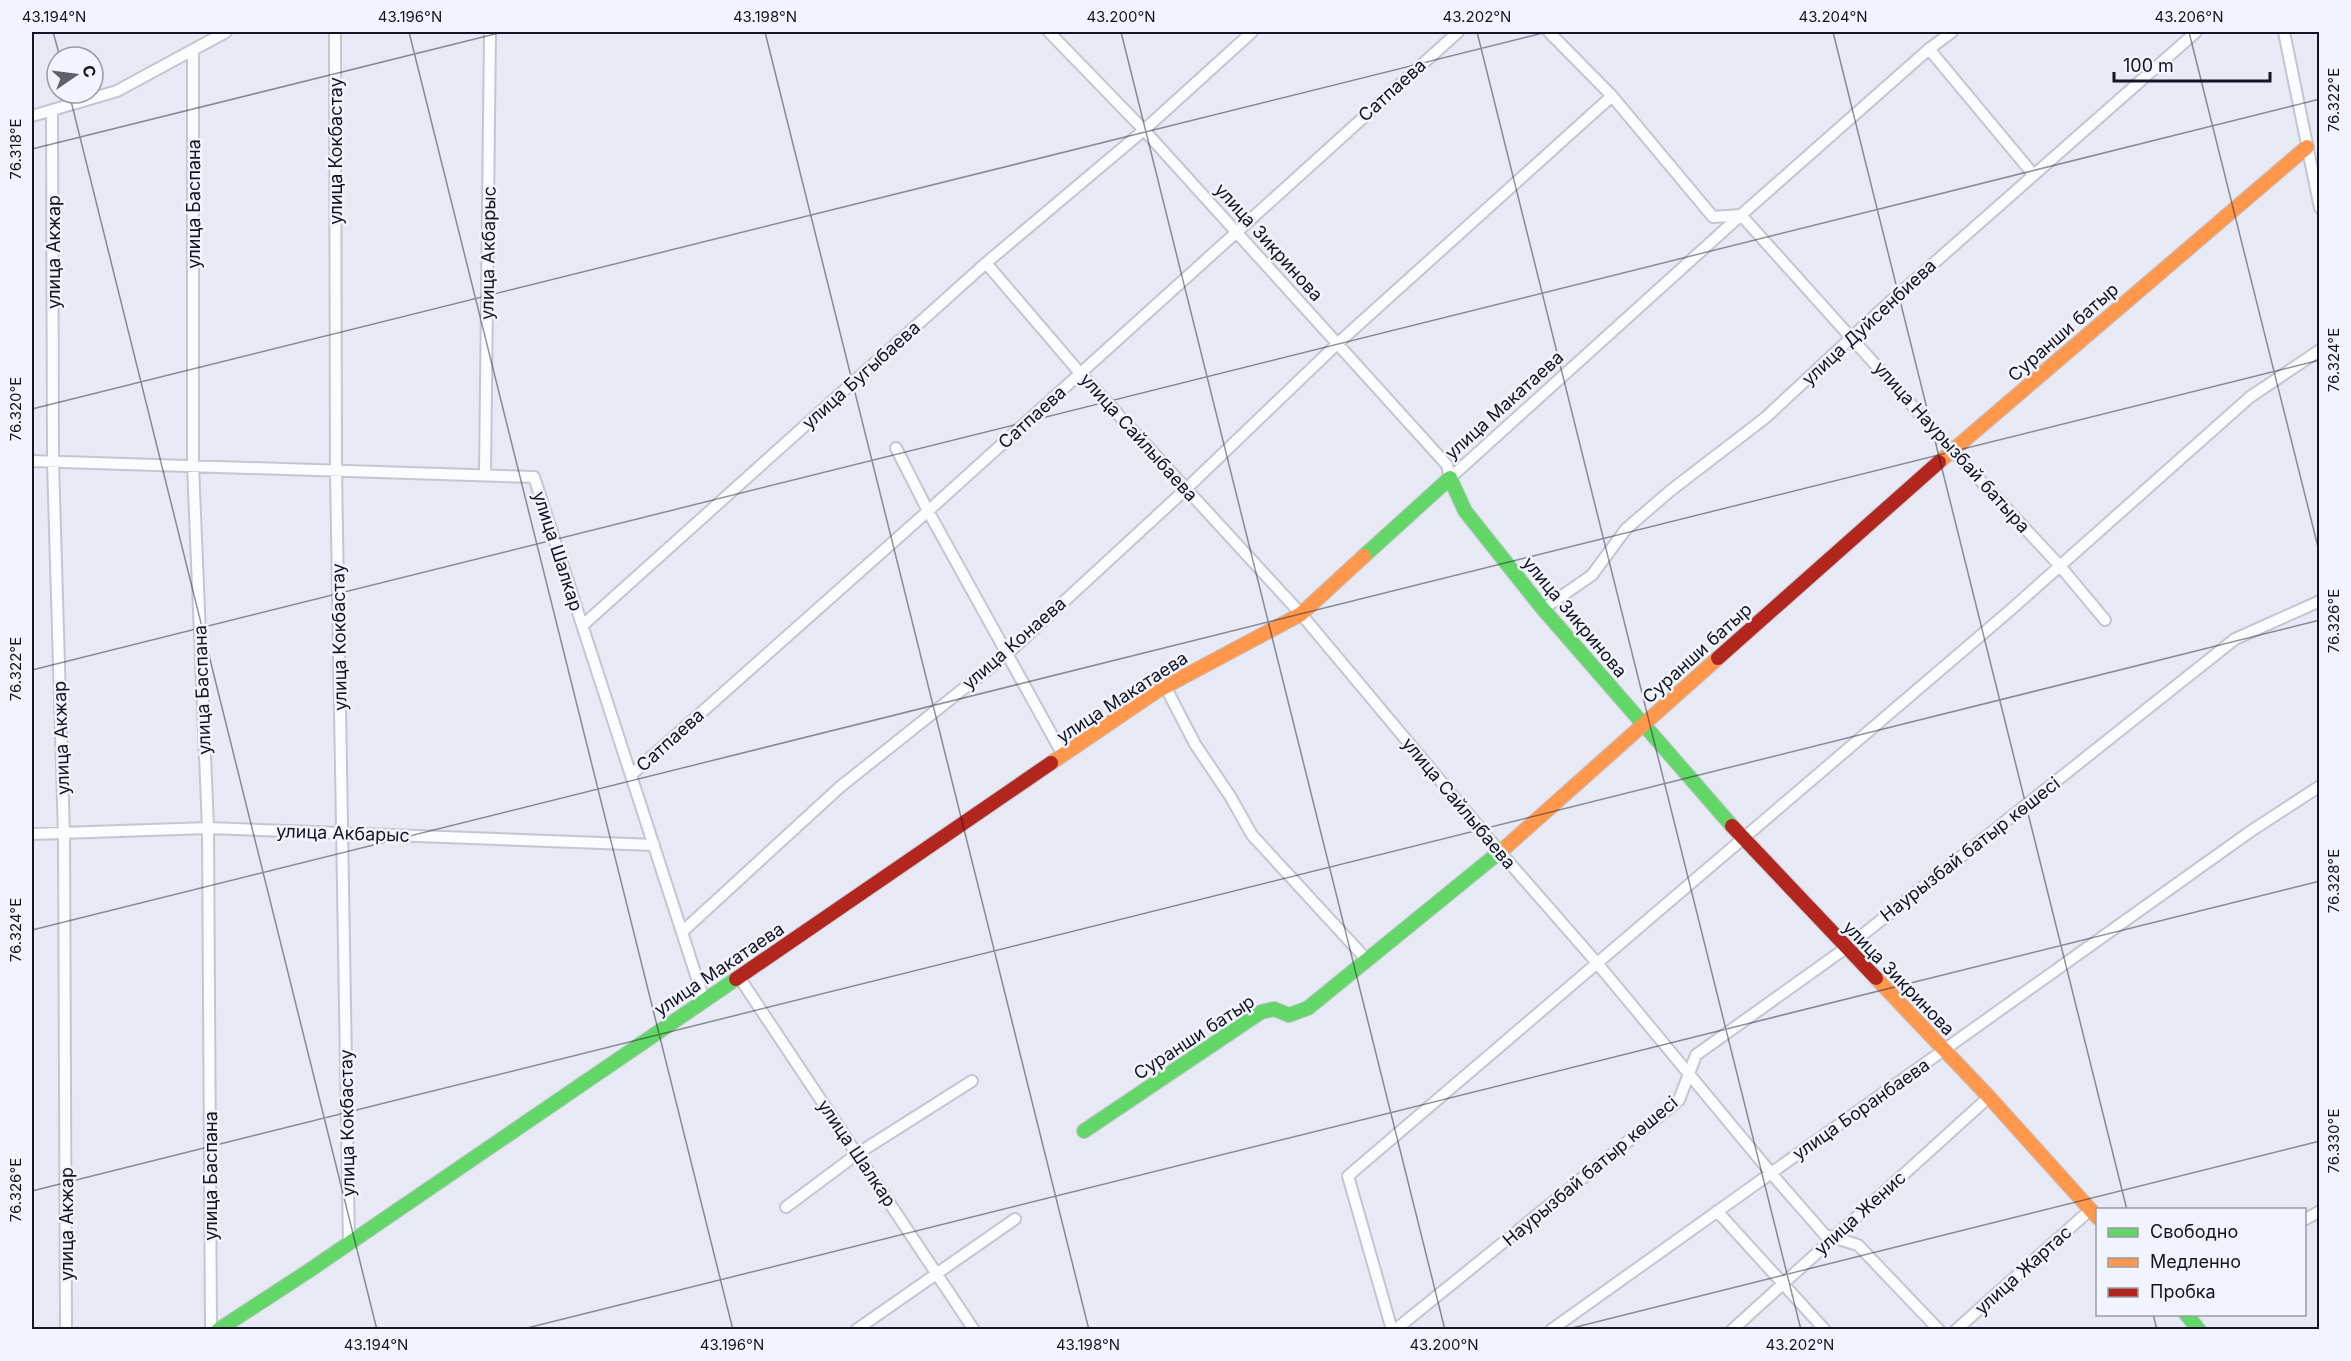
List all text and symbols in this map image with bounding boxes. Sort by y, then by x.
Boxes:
text: 43.194°N [22,7,86,26]
text: 43.196°N [378,7,442,26]
text: 43.198°N [733,7,797,26]
text: 43.200°N [1086,7,1156,26]
text: 43.202°N [1443,7,1511,26]
text: 43.204°N [1798,7,1868,26]
text: 43.206°N [2155,7,2224,26]
north arrow [45,45,105,105]
scale bar [2114,45,2270,83]
street label: Сатпаева [1354,54,1430,126]
text: 100 m [2123,55,2174,76]
text: С [78,63,101,80]
text: 76.322°E [2324,68,2343,132]
street label: улица Кокбастау [325,77,346,225]
text: 76.318°E [6,118,25,180]
street label: улица Баспана [183,139,204,269]
street label: улица Зикринова [1211,179,1327,305]
street label: улица Акбарыс [476,186,500,320]
street label: улица Акжар [43,195,64,309]
street label: улица Дуйсенбиева [1798,255,1940,389]
street label: Суранши батыр [2003,278,2123,386]
street label: улица Бугыбаева [798,317,924,433]
text: 76.324°E [2324,328,2343,392]
street label: улица Макатаева [1441,346,1567,464]
street label: улица Наурызбай батыра [1870,357,2034,537]
street label: улица Сайлыбаева [1076,369,1202,505]
text: 76.320°E [6,377,25,441]
street label: Сатпаева [994,381,1070,453]
street label: улица Шалкар [529,488,587,614]
street label: улица Зикринова [1518,552,1632,682]
street label: улица Кокбастау [327,563,351,711]
text: 76.326°E [2324,589,2343,653]
street label: улица Конаева [958,592,1070,694]
street label: Суранши батыр [1638,599,1756,707]
street label: улица Баспана [189,625,215,755]
text: 76.322°E [6,637,25,701]
street label: улица Макатаева [1053,647,1191,747]
street label: улица Акжар [49,681,73,795]
street label: Сатпаева [632,704,708,776]
street label: улица Сайлыбаева [1398,733,1520,873]
street label: Наурызбай батыр көшесі [1876,772,2064,926]
street label: улица Акбарыс [276,820,410,846]
text: 76.328°E [2324,849,2343,913]
text: 76.324°E [6,898,25,962]
street label: улица Зикринова [1839,916,1959,1040]
street label: улица Макатаева [650,918,788,1020]
street label: Суранши батыр [1130,990,1258,1084]
street label: улица Кокбастау [335,1049,359,1197]
street label: улица Боранбаева [1789,1054,1933,1164]
street label: Наурызбай батыр көшесі [1498,1092,1682,1250]
street label: улица Шалкар [813,1095,901,1211]
text: 76.330°E [2324,1109,2343,1173]
street label: улица Баспана [200,1111,221,1241]
text: 76.326°E [6,1158,25,1222]
street label: улица Акжар [56,1167,77,1281]
street label: улица Женис [1810,1167,1910,1259]
legend [2096,1208,2306,1316]
street label: улица Жартас [1970,1221,2076,1319]
text: Свободно [2150,1221,2238,1242]
text: Медленно [2150,1251,2241,1272]
text: Пробка [2150,1281,2216,1302]
text: 43.194°N [344,1335,408,1354]
text: 43.196°N [700,1335,764,1354]
text: 43.198°N [1056,1335,1120,1354]
text: 43.200°N [1409,1335,1479,1354]
text: 43.202°N [1766,1335,1834,1354]

